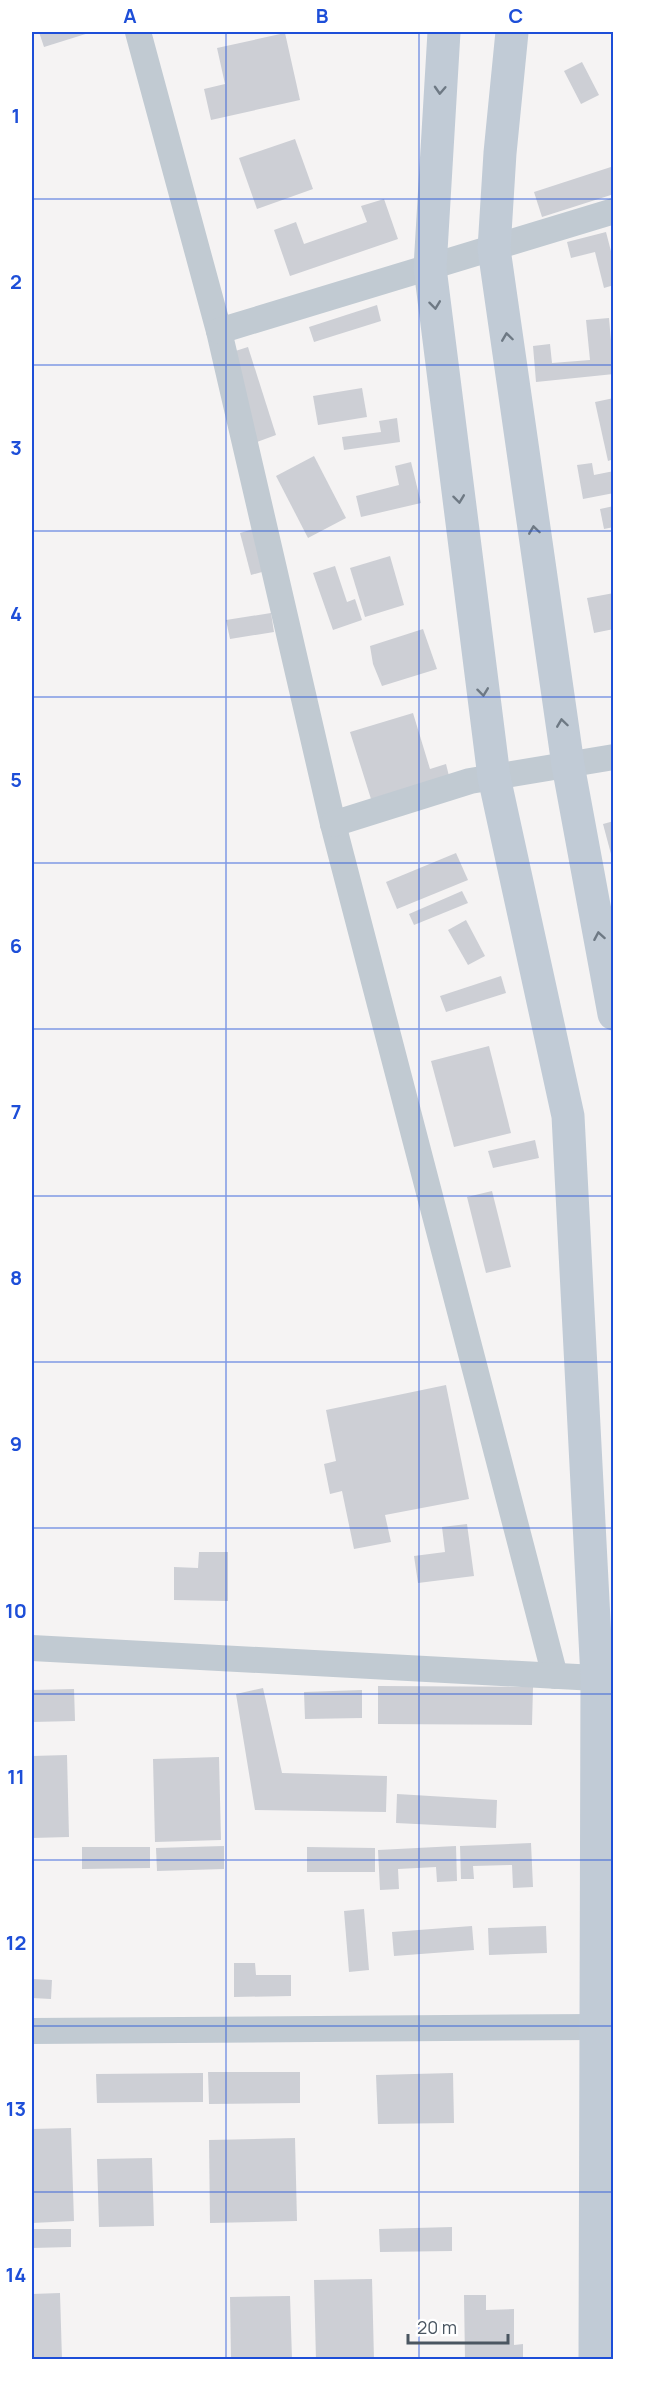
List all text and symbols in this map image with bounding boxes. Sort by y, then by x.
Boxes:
text: A [123,2,137,29]
text: B [316,2,329,29]
text: C [509,2,523,29]
one-way arrow [434,85,447,94]
text: 1 [12,102,20,129]
text: 2 [10,268,22,295]
one-way arrow [428,301,441,310]
one-way arrow [501,332,513,341]
text: 3 [10,434,22,461]
one-way arrow [452,494,465,503]
one-way arrow [529,525,541,534]
text: 4 [10,600,22,627]
one-way arrow [476,688,489,697]
one-way arrow [556,718,568,727]
text: 5 [10,766,22,793]
one-way arrow [593,931,606,941]
text: 6 [10,932,22,959]
text: 7 [11,1098,21,1125]
text: 8 [10,1264,22,1291]
text: 9 [10,1430,22,1457]
text: 10 [5,1597,27,1624]
text: 11 [7,1763,25,1790]
text: 12 [6,1929,26,1956]
text: 13 [6,2095,26,2122]
text: 14 [6,2261,26,2288]
scale bar [408,2307,508,2345]
text: 20 m [417,2315,457,2339]

